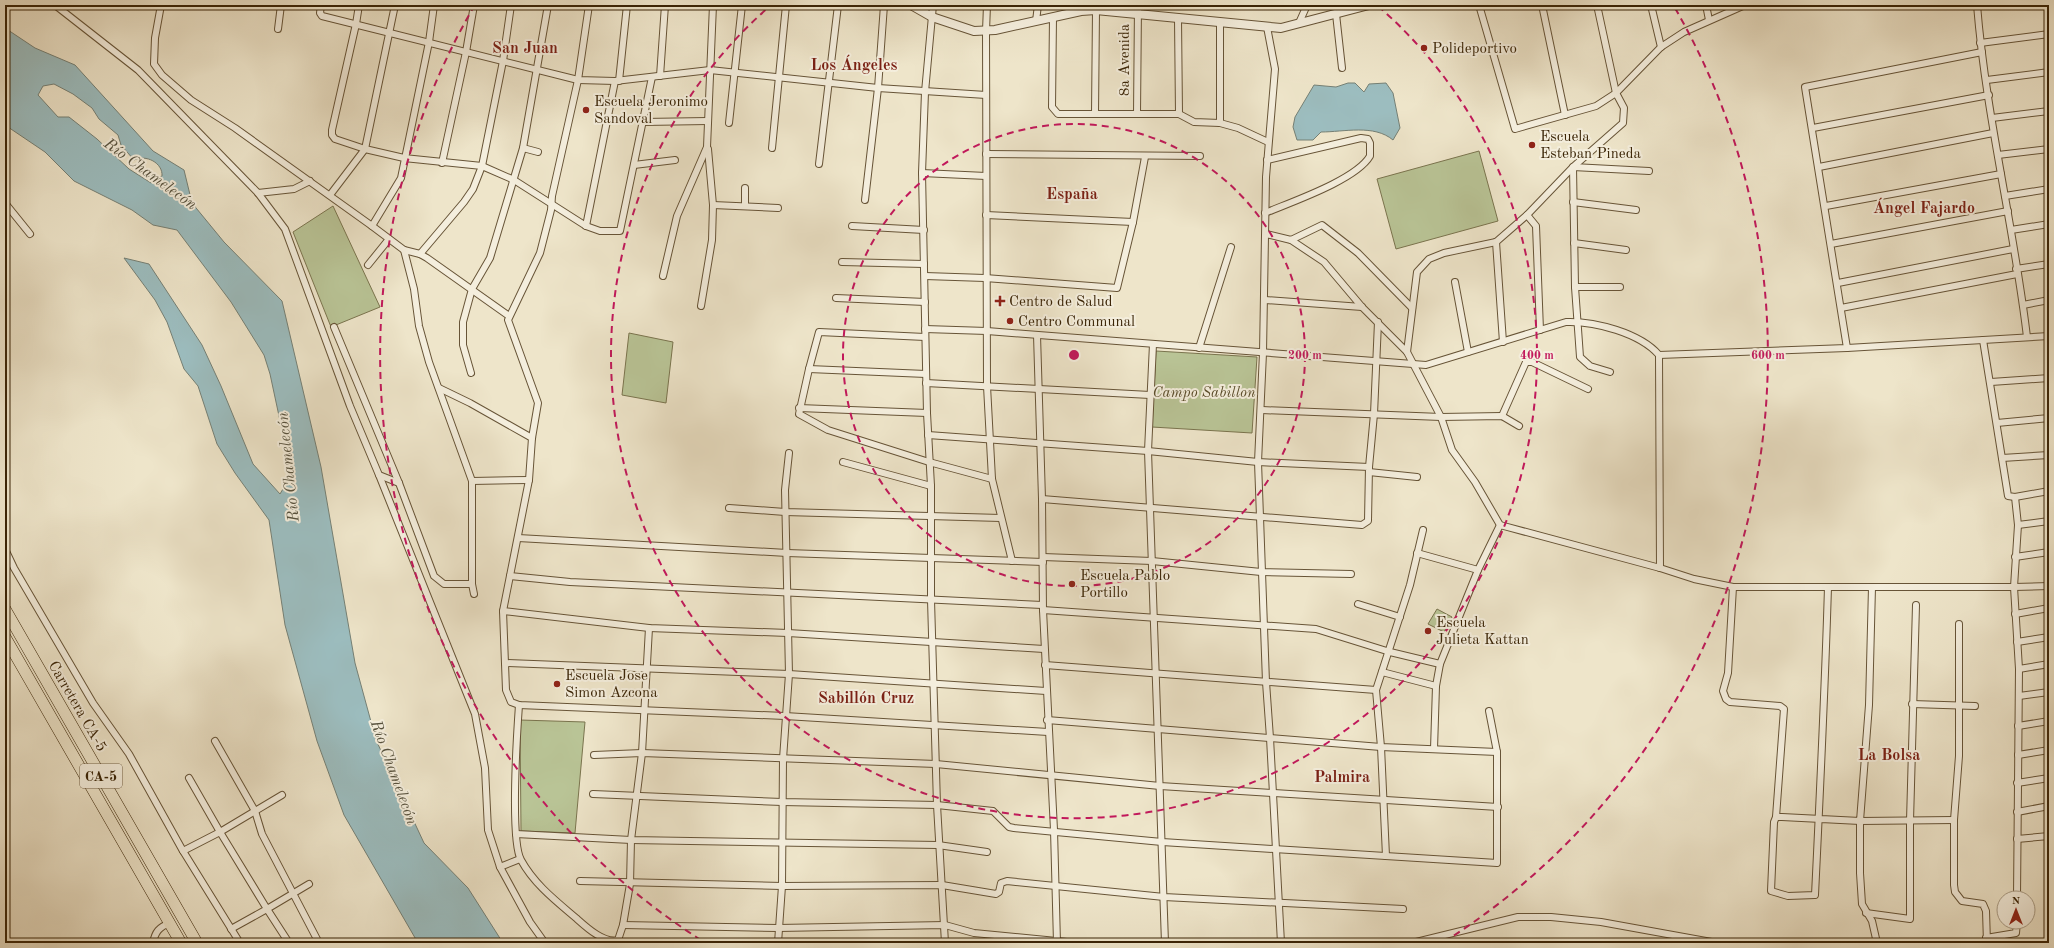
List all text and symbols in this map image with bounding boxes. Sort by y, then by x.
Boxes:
street label: 8a Avenida [1118,23,1133,96]
district label: San Juan [492,41,558,57]
place label: Polideportivo [1432,42,1517,57]
marker: Polideportivo [1419,43,1429,53]
district label: Los Ángeles [811,54,898,74]
place label: Escuela Jeronimo Sandoval [594,95,708,127]
marker: Escuela Jeronimo Sandoval [581,105,591,115]
place label: Escuela Esteban Pineda [1540,130,1641,162]
water label: Río Chamelecón [100,135,199,213]
marker: Escuela Esteban Pineda [1527,140,1537,150]
district label: España [1046,187,1098,203]
district label: Ángel Fajardo [1873,197,1975,217]
marker: Centro de Salud [994,295,1006,307]
place label: Centro de Salud [1009,295,1113,310]
place label: Centro Communal [1018,315,1135,330]
marker: Centro Communal [1005,316,1015,326]
centre of rings [1067,348,1081,362]
text: 200 m [1288,350,1322,362]
text: 400 m [1520,350,1554,362]
text: 600 m [1751,350,1785,362]
park label: Campo Sabillon [1152,386,1256,401]
water label: Río Chamelecón [275,411,303,523]
place label: Escuela Pablo Portillo [1080,569,1170,601]
marker: Escuela Pablo Portillo [1067,579,1077,589]
place label: Escuela Julieta Kattan [1436,616,1529,648]
marker: Escuela Julieta Kattan [1423,626,1433,636]
street label: Carretera CA-5 [45,659,109,754]
place label: Escuela Jose Simon Azcona [565,669,658,701]
marker: Escuela Jose Simon Azcona [552,679,562,689]
district label: Sabillón Cruz [818,691,914,707]
water label: Río Chamelecón [366,717,419,827]
district label: La Bolsa [1858,748,1920,764]
road number: CA-5 [80,764,122,788]
district label: Palmira [1314,770,1370,786]
north arrow [1996,890,2036,930]
text: N [2012,896,2021,907]

